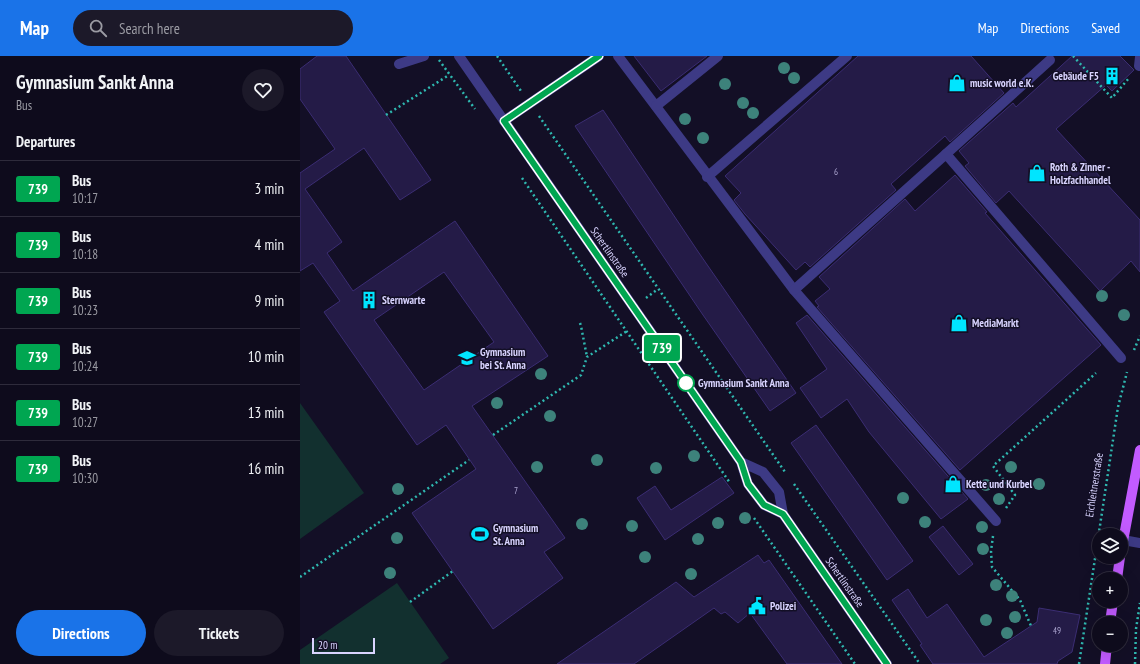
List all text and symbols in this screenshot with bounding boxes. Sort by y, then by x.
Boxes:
search box [73,10,353,46]
text: Map [20,16,49,40]
icon: search [87,17,109,39]
text: Search here [119,19,180,38]
text: Map [978,19,998,37]
text: Directions [1020,19,1069,37]
text: Saved [1091,19,1120,37]
building icon: Gebäude F5 [1102,66,1122,86]
button: heart [242,69,284,111]
place label: Gebäude F5 [1053,69,1099,83]
text: Gymnasium Sankt Anna [16,70,174,94]
shop icon: music world e.K. [947,73,967,93]
place label: music world e.K. [970,76,1034,90]
text: Bus [16,97,32,114]
text: Departures [16,132,75,151]
place label: Roth & Zinner - Holzfachhandel [1050,160,1111,187]
shop icon: Roth & Zinner - Holzfachhandel [1027,163,1047,183]
house number: 6 [834,166,838,177]
text: Bus [72,171,91,190]
text: 3 min [254,179,284,198]
text: 739 [28,180,48,198]
text: 10:17 [72,190,98,207]
street label: Schertlinstraße [588,224,633,280]
text: Bus [72,227,91,246]
text: 4 min [254,235,284,254]
text: 739 [28,236,48,254]
text: 10:18 [72,246,98,263]
text: Bus [72,283,91,302]
building icon: Sternwarte [359,290,379,310]
text: 9 min [254,291,284,310]
text: 739 [28,292,48,310]
place label: Sternwarte [382,293,426,307]
text: 10:23 [72,302,98,319]
shop icon: MediaMarkt [949,313,969,333]
place label: MediaMarkt [972,316,1020,330]
line badge: 739 [639,335,685,361]
text: Bus [72,339,91,358]
text: 739 [652,339,672,357]
place label: Gymnasium bei St. Anna [480,345,526,372]
text: 10 min [248,347,284,366]
text: 739 [28,348,48,366]
school or university icon: Gymnasium bei St. Anna [457,348,477,368]
text: 10:24 [72,358,98,375]
marker: Gymnasium Sankt Anna [677,374,695,392]
place label: Gymnasium Sankt Anna [698,376,790,390]
text: Bus [72,395,91,414]
text: 13 min [248,403,284,422]
text: 739 [28,404,48,422]
text: 10:27 [72,414,98,431]
text: Bus [72,451,91,470]
street label: Eichleitnerstraße [1082,451,1106,518]
text: 16 min [248,459,284,478]
text: 739 [28,460,48,478]
text: 10:30 [72,470,98,487]
shop icon: Kette und Kurbel [943,474,963,494]
place label: Kette und Kurbel [966,477,1033,491]
house number: 7 [514,485,518,496]
place label: Gymnasium St. Anna [493,521,538,548]
sports icon: Gymnasium St. Anna [470,524,490,544]
map controls [1092,528,1128,652]
button: layers [1092,528,1128,564]
street label: Schertlinstraße [823,554,868,610]
button: + [1092,572,1128,608]
public building icon: Polizei [747,596,767,616]
place label: Polizei [770,599,797,613]
button: Directions [16,610,146,656]
button: Tickets [154,610,284,656]
button: − [1092,616,1128,652]
house number: 49 [1053,625,1061,636]
scale bar [312,636,375,655]
text: 20 m [318,638,337,652]

